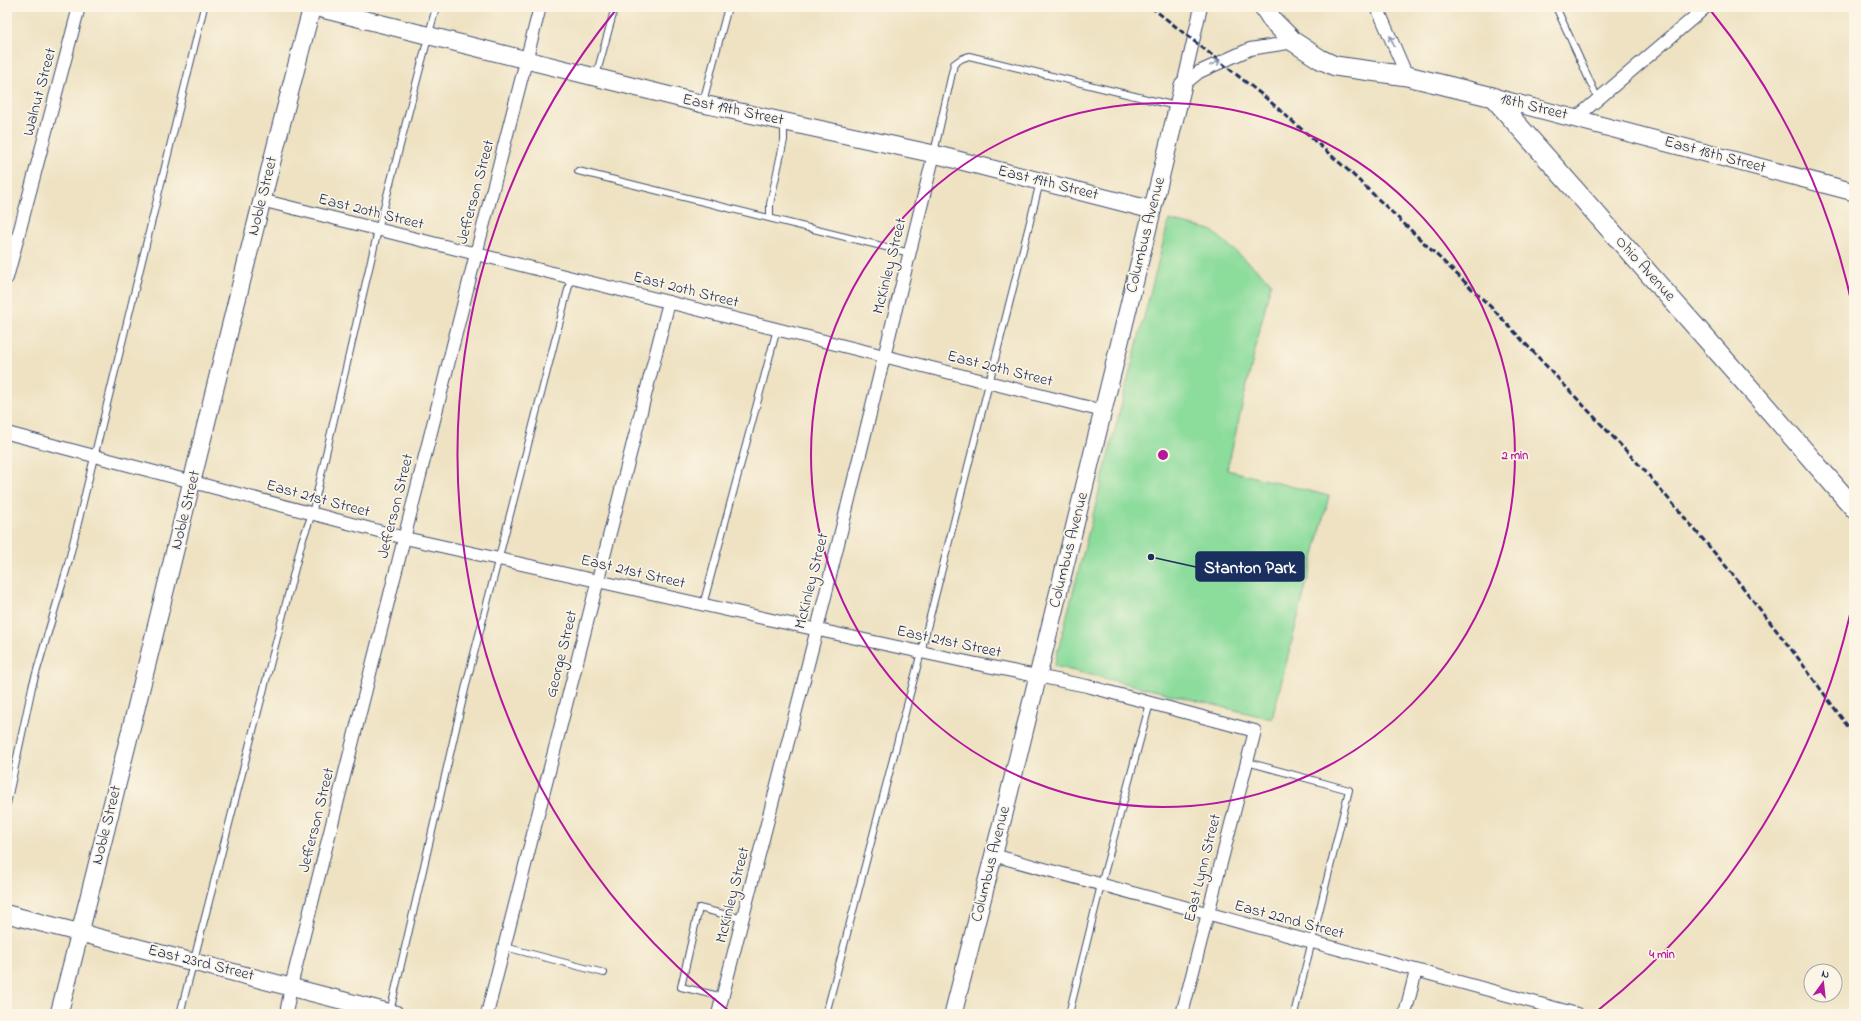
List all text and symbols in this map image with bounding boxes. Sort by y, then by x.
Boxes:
one-way arrow [1388,36,1395,48]
street label: Walnut Street [17,45,63,139]
one-way arrow [1209,59,1221,66]
street label: 18th Street [1498,87,1571,127]
street label: East 19th Street [680,88,787,133]
street label: East 18th Street [1662,130,1769,180]
street label: Jefferson Street [451,136,502,247]
street label: Noble Street [242,153,285,238]
street label: East 19th Street [995,159,1102,207]
street label: Columbus Avenue [1120,174,1172,295]
street label: East 20th Street [316,187,427,237]
street label: McKinley Street [866,215,914,317]
street label: Ohio Avenue [1609,231,1682,308]
street label: East 20th Street [631,265,742,315]
street label: East 20th Street [945,344,1056,394]
text: 2 min [1501,447,1528,465]
centre of rings [1156,448,1170,462]
street label: Jefferson Street [371,450,421,561]
street label: Noble Street [165,467,208,552]
street label: East 21st Street [263,474,373,525]
street label: Columbus Avenue [1043,489,1095,610]
street label: McKinley Street [788,530,836,632]
street label: East 21st Street [578,548,688,596]
callout: Stanton Park [1196,552,1304,581]
text: Stanton Park [1204,556,1297,581]
street label: George Street [540,607,585,700]
street label: East 21st Street [894,619,1004,665]
street label: Jefferson Street [292,764,342,875]
street label: Noble Street [86,782,129,867]
street label: Columbus Avenue [965,803,1017,924]
street label: East Lynn Street [1178,811,1228,925]
street label: McKinley Street [709,844,757,946]
street label: East 22nd Street [1231,894,1347,946]
street label: East 23rd Street [145,938,257,988]
text: 4 min [1648,946,1675,964]
north arrow [1803,963,1843,1003]
text: N [1820,966,1831,983]

